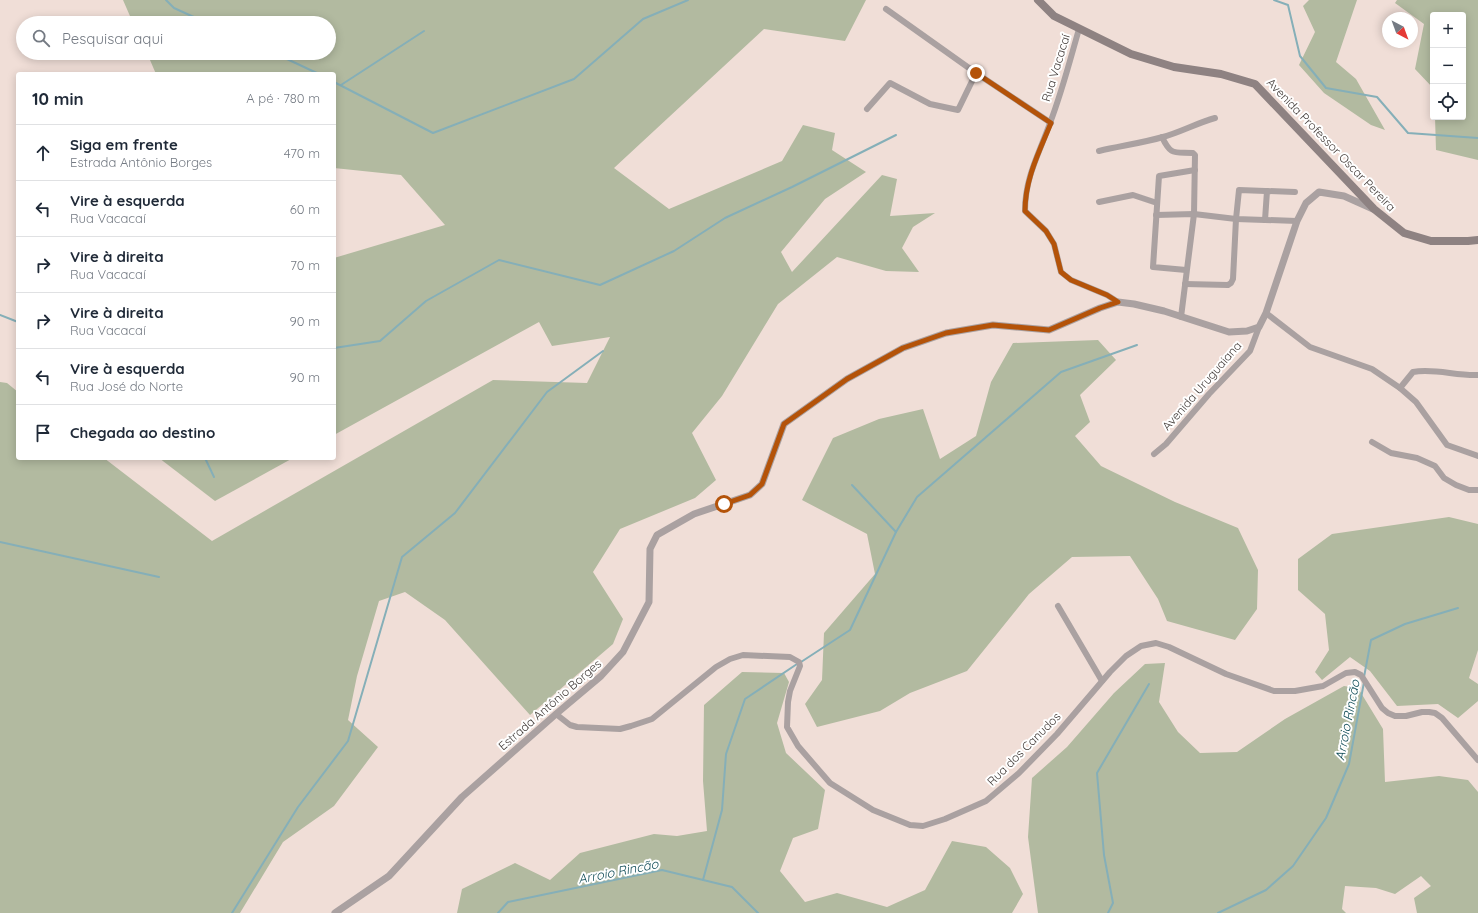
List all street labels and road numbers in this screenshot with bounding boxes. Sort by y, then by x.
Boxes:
street label: Rua Vacacaí [1038,32,1073,103]
street label: Avenida Professor Oscar Pereira [1264,75,1399,214]
street label: Avenida Uruguaiana [1159,338,1244,433]
street label: Estrada Antônio Borges [495,656,604,753]
street label: Rua dos Canudos [984,709,1064,789]

